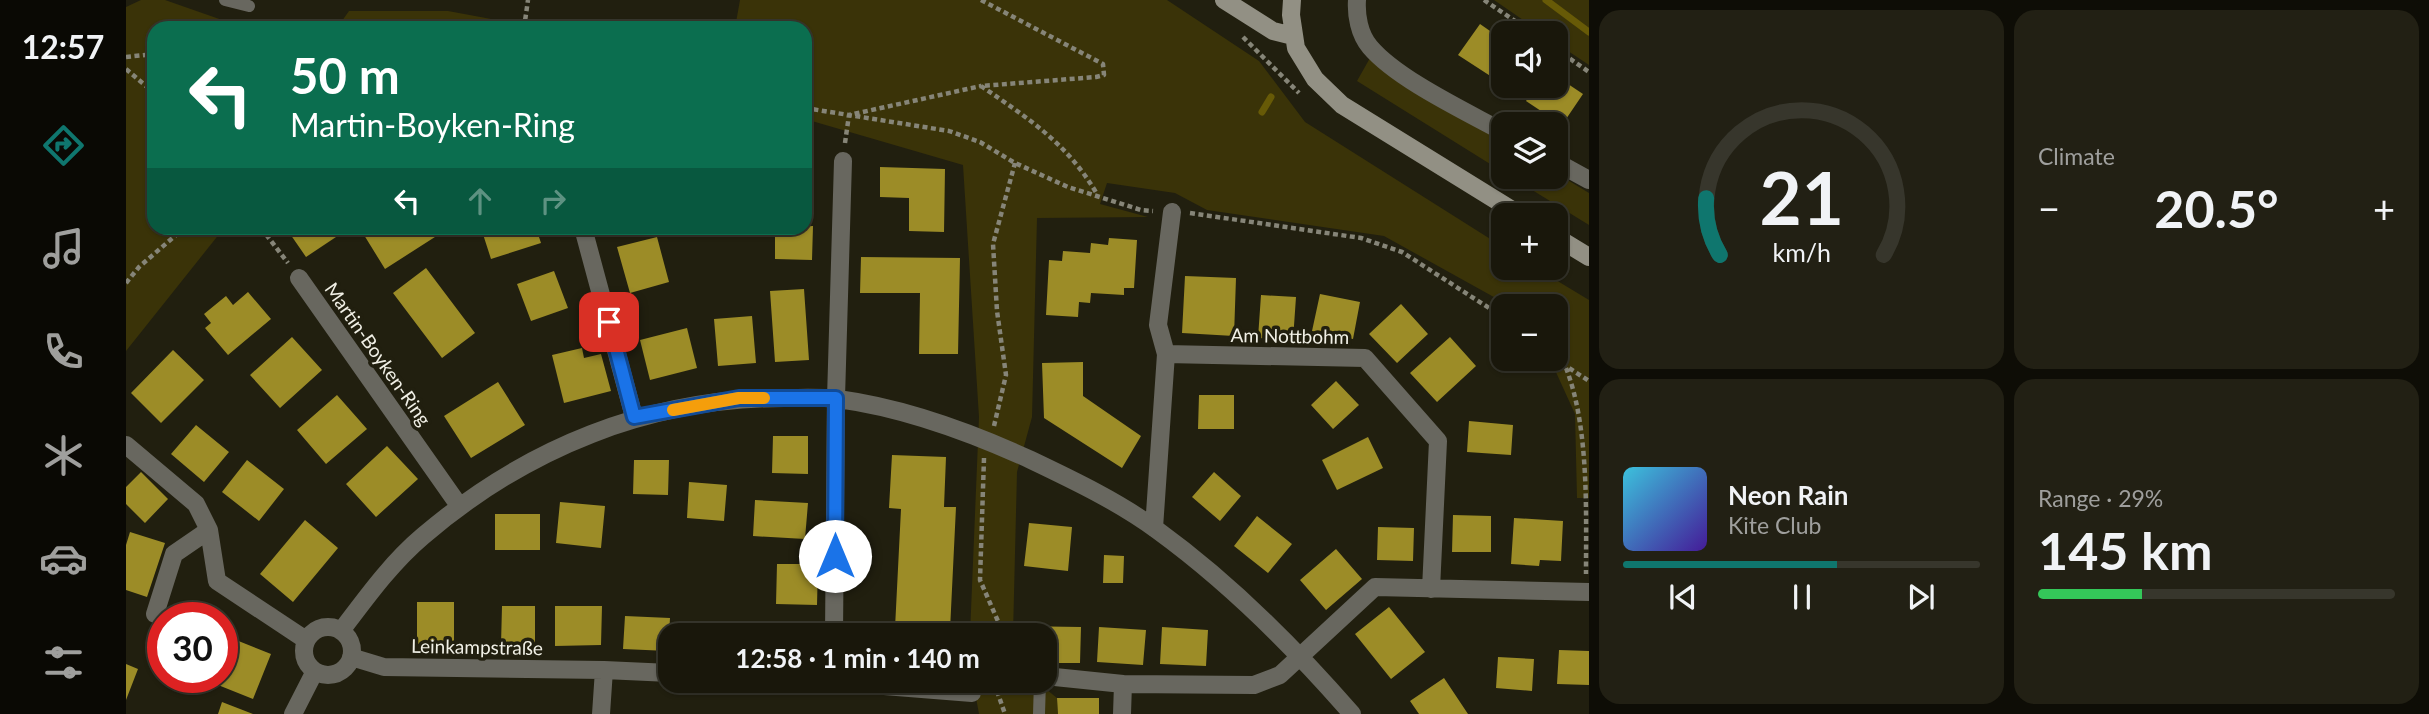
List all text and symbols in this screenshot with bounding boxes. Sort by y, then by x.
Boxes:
map controls [1491,21,1568,371]
button: sound [1491,21,1568,98]
text: 12:57 [22,27,104,66]
text: 50 m [290,46,400,104]
icon: left [175,49,266,140]
text: Martin-Boyken-Ring [290,105,575,144]
button: layers [1491,112,1568,189]
icon: directions [39,121,88,170]
text: Climate [2038,142,2115,170]
text: 21 [1759,154,1844,242]
text: 20.5° [2154,177,2279,239]
icon: left [388,182,426,220]
icon: ahead [461,182,499,220]
icon: right [534,182,572,220]
text: − [2038,185,2060,231]
text: + [2373,185,2395,231]
button: + [1491,203,1568,280]
icon: music [39,224,88,273]
text: km/h [1772,237,1831,267]
street label: Martin-Boyken-Ring [320,278,436,430]
pin [579,292,639,352]
button: − [1491,294,1568,371]
icon: arrive [590,303,628,341]
street label: Am Nottbohm [1230,323,1350,348]
icon: phone [39,327,88,376]
icon: climate [39,431,88,480]
text: Neon Rain [1728,479,1848,511]
text: Range · 29% [2038,484,2163,512]
text: Kite Club [1728,511,1821,539]
position arrow [798,519,872,593]
text: 145 km [2038,519,2212,581]
icon: car [39,534,88,583]
icon: previous [1664,578,1702,616]
icon: pause [1783,578,1821,616]
icon: next [1902,578,1940,616]
speed limit sign: 30 [147,602,238,693]
street label: Leinkampstraße [411,634,543,659]
icon: filters [39,638,88,687]
text: 12:58 · 1 min · 140 m [735,642,980,674]

